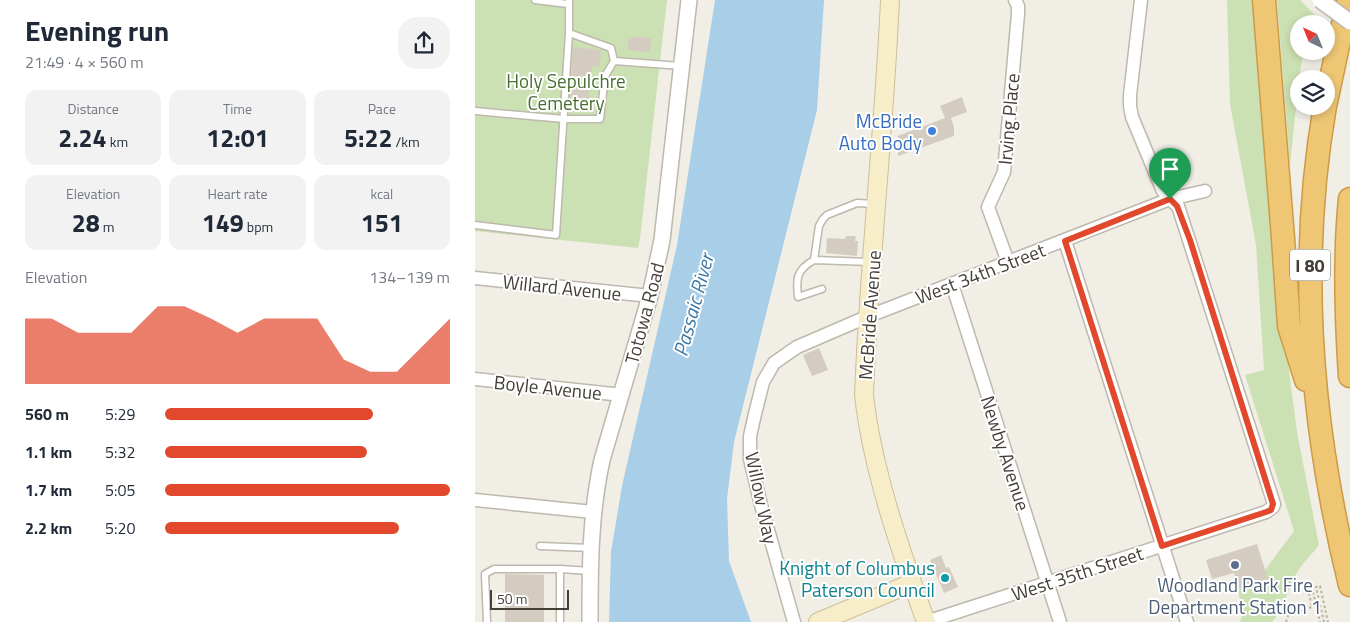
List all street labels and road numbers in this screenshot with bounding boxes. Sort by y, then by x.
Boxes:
street label: Irving Place [990,72,1026,166]
street label: West 34th Street [911,235,1049,311]
street label: McBride Avenue [850,249,888,381]
road number: I 80 [1290,250,1330,280]
street label: Totowa Road [617,259,671,367]
street label: Willard Avenue [501,266,623,308]
street label: Boyle Avenue [493,367,603,407]
street label: Newby Avenue [974,392,1038,514]
street label: Willow Way [738,449,786,547]
street label: West 35th Street [1007,538,1147,608]

